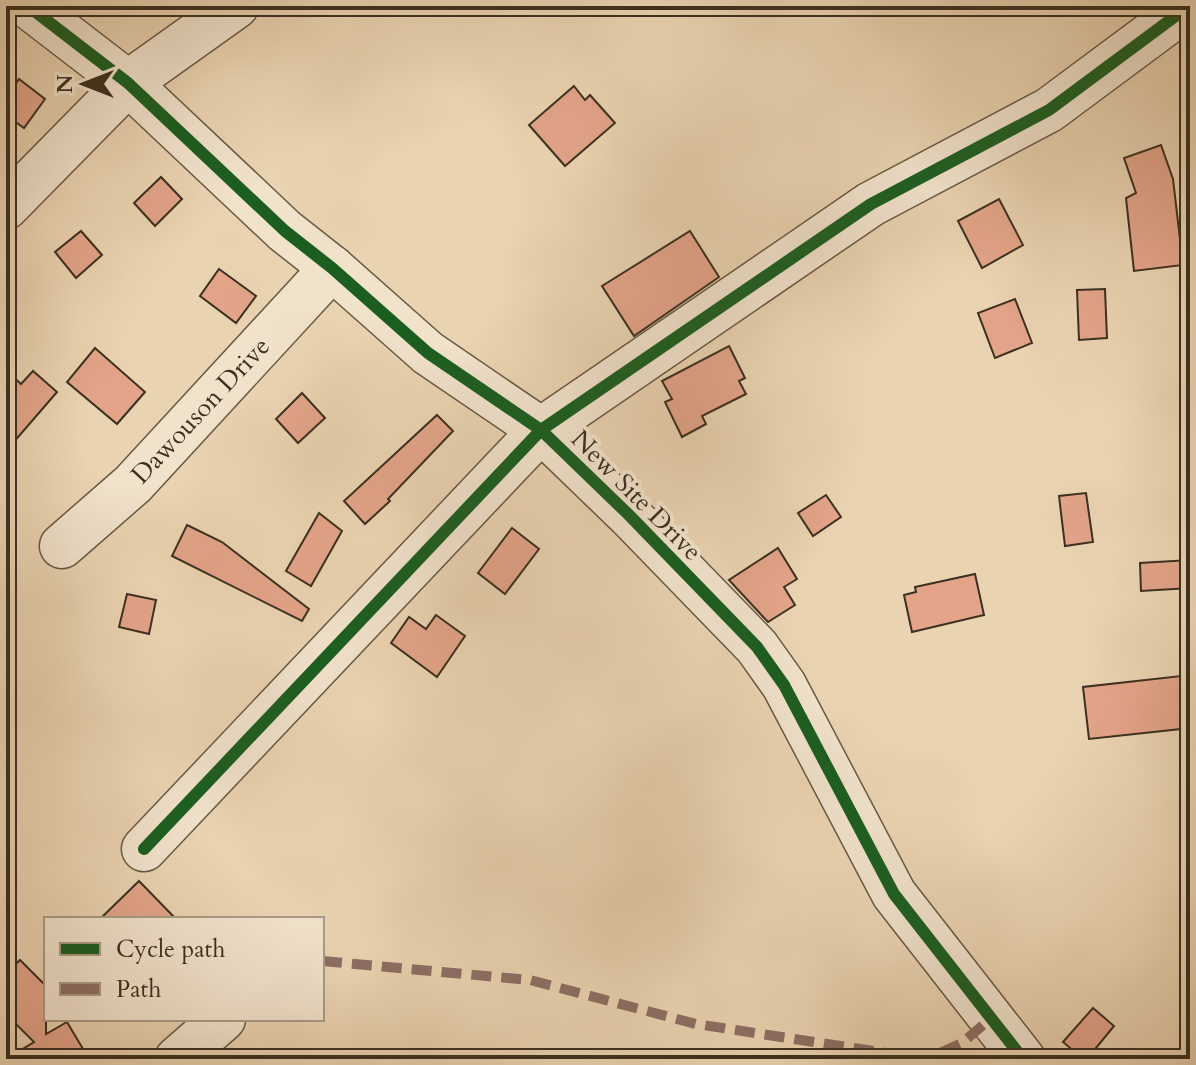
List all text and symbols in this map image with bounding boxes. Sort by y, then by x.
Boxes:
north arrow [44,44,124,124]
text: N [50,74,80,94]
street label: Dawouson Drive [123,329,278,491]
street label: New Site Drive [563,422,710,569]
legend [44,917,324,1021]
text: Cycle path [116,933,225,966]
text: Path [116,973,161,1006]

